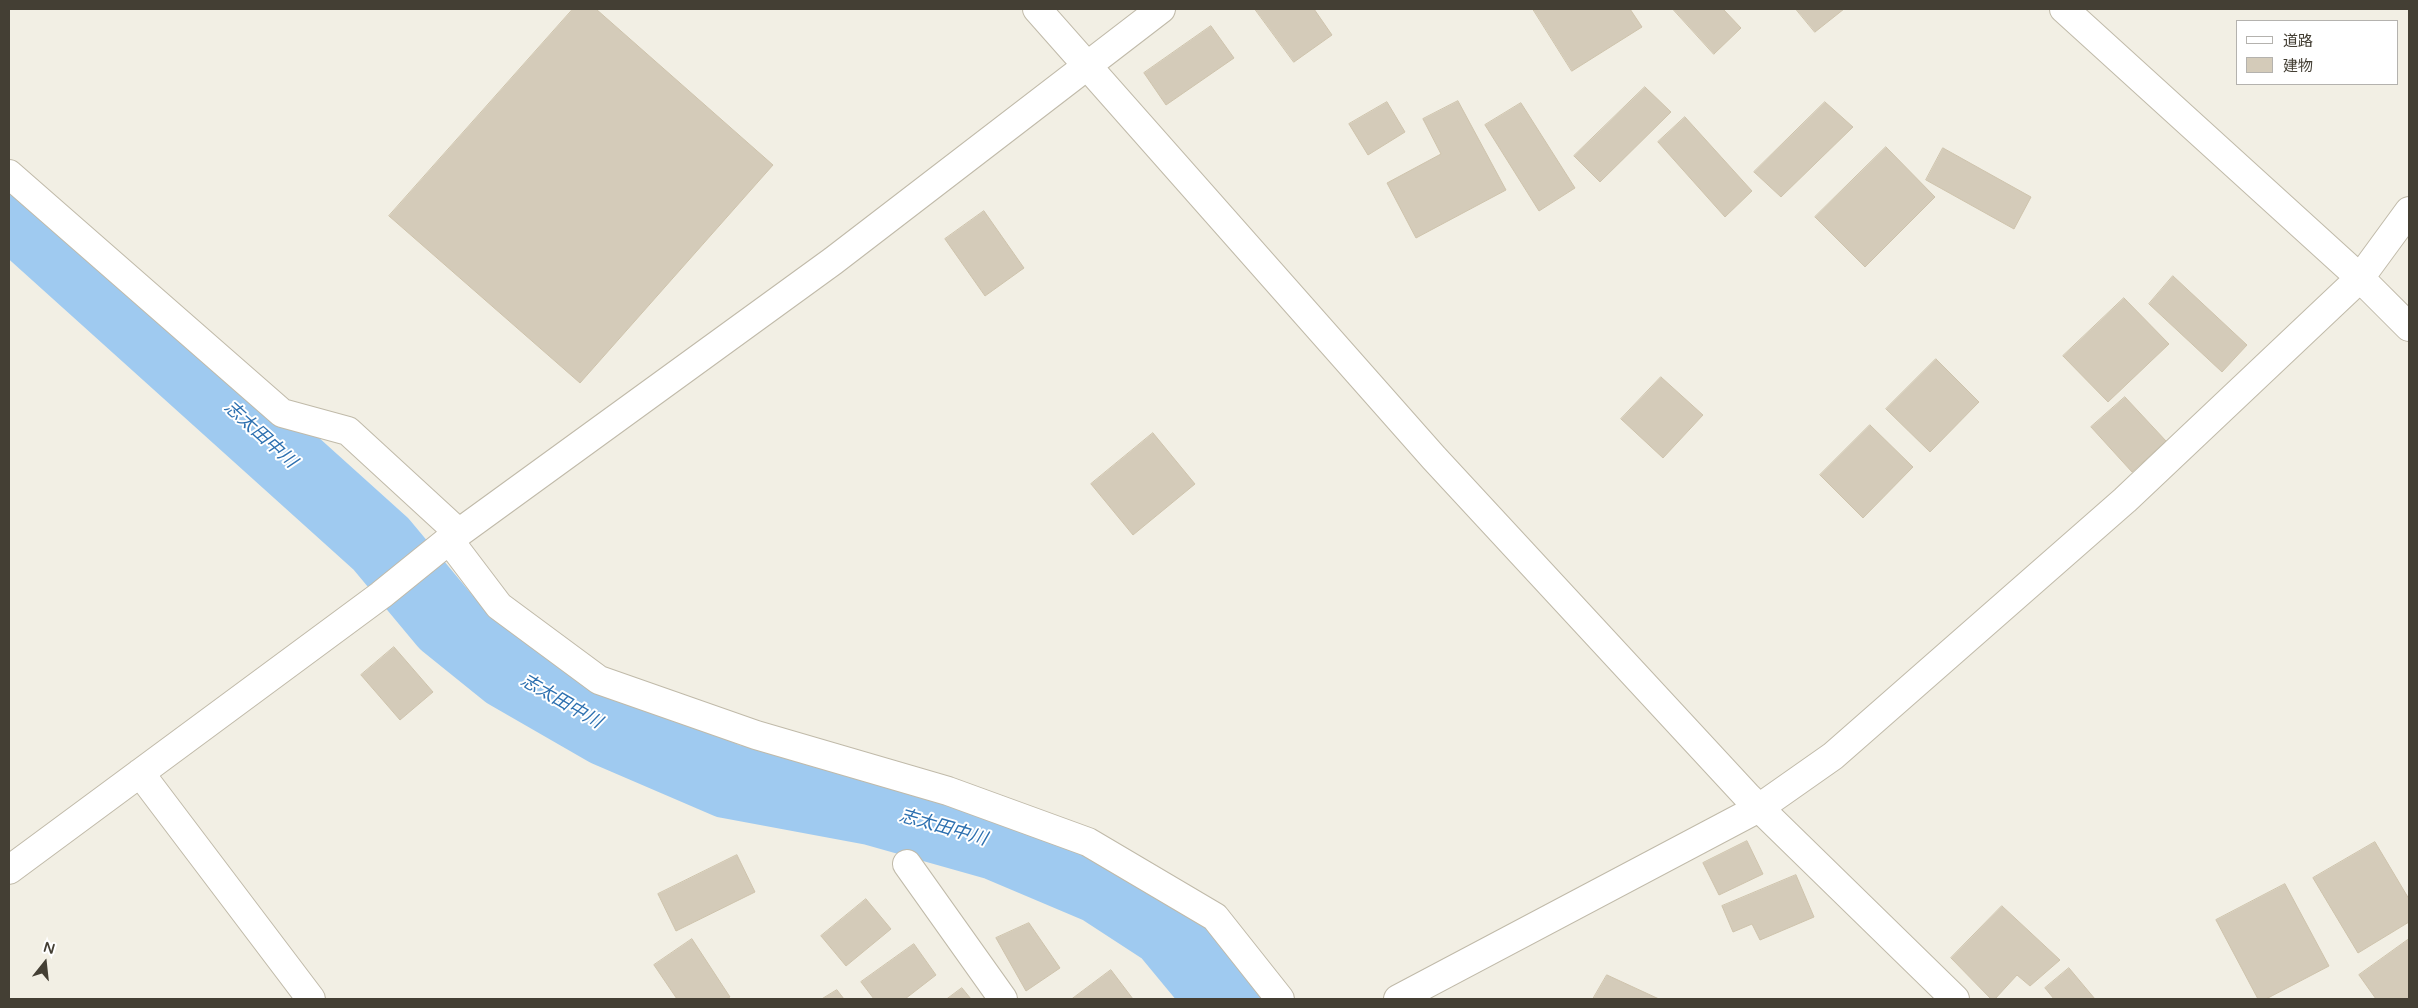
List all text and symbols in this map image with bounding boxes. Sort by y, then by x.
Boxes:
legend [2236,20,2398,85]
text: 道路 [2283,32,2313,50]
text: 建物 [2283,57,2313,75]
water label: 志太田中川 [219,397,301,473]
water label: 志太田中川 [517,670,605,734]
water label: 志太田中川 [897,805,989,851]
north arrow [20,938,70,988]
text: N [42,938,57,958]

